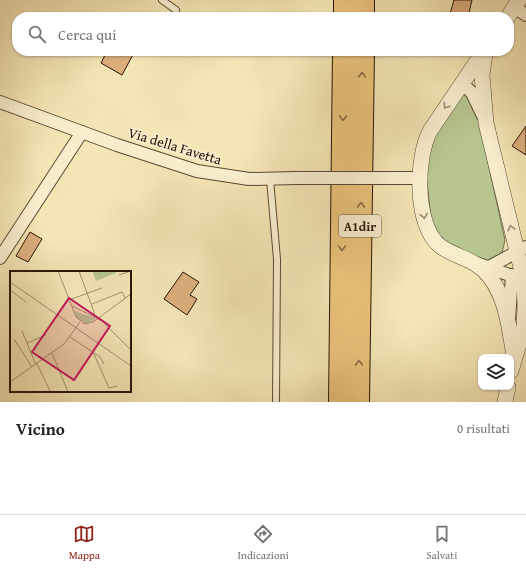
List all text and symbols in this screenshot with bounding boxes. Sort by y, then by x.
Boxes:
search box [12,12,514,56]
icon: search [26,23,48,45]
text: Cerca qui [58,24,116,45]
one-way arrow [358,72,366,78]
one-way arrow [444,102,451,109]
one-way arrow [339,115,347,121]
street label: Via della Favetta [126,122,225,170]
one-way arrow [357,202,365,208]
one-way arrow [419,213,428,219]
road number: A1dir [339,215,381,237]
one-way arrow [508,225,516,232]
one-way arrow [338,245,346,251]
inset map [10,271,131,392]
map controls [478,354,514,390]
button: layers [478,354,514,390]
one-way arrow [355,360,363,366]
text: Vicino [16,416,65,441]
text: 0 risultati [457,419,510,438]
tab: Mappa [69,523,100,563]
tab: Indicazioni [237,523,289,563]
tab: Salvati [426,523,457,563]

